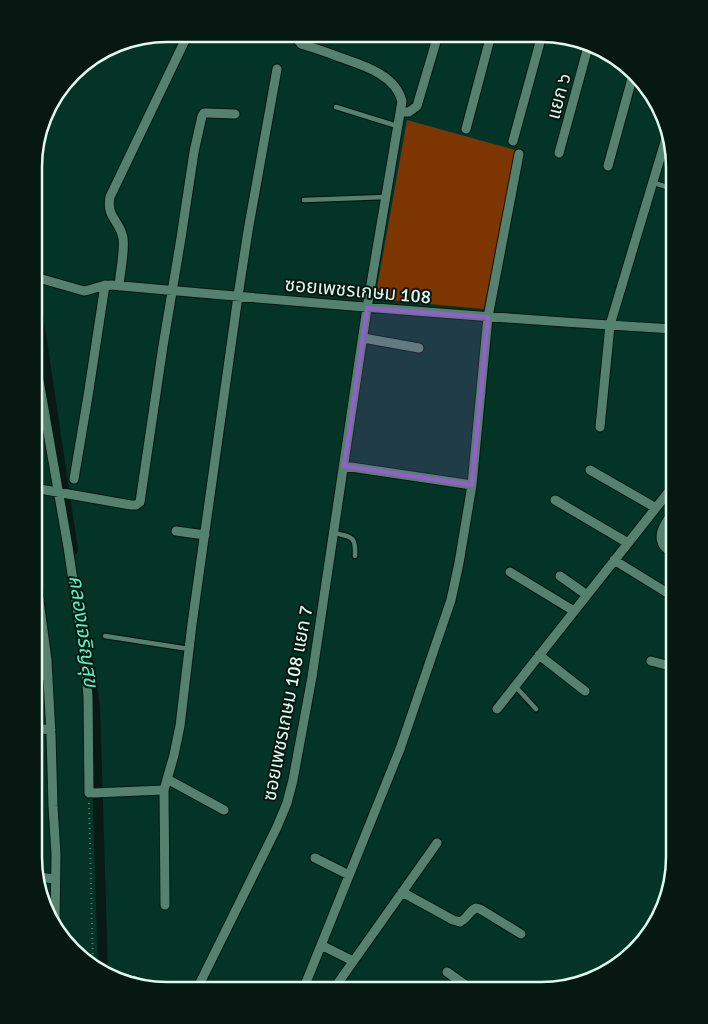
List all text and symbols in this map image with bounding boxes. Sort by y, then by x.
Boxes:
street label: แยก ๖ [541,70,577,122]
street label: ซอยเพชรเกษม 108 [284,273,432,309]
water label: คลองเจริญสุข [63,574,104,690]
street label: ซอยเพชรเกษม 108 แยก 7 [257,604,319,803]

